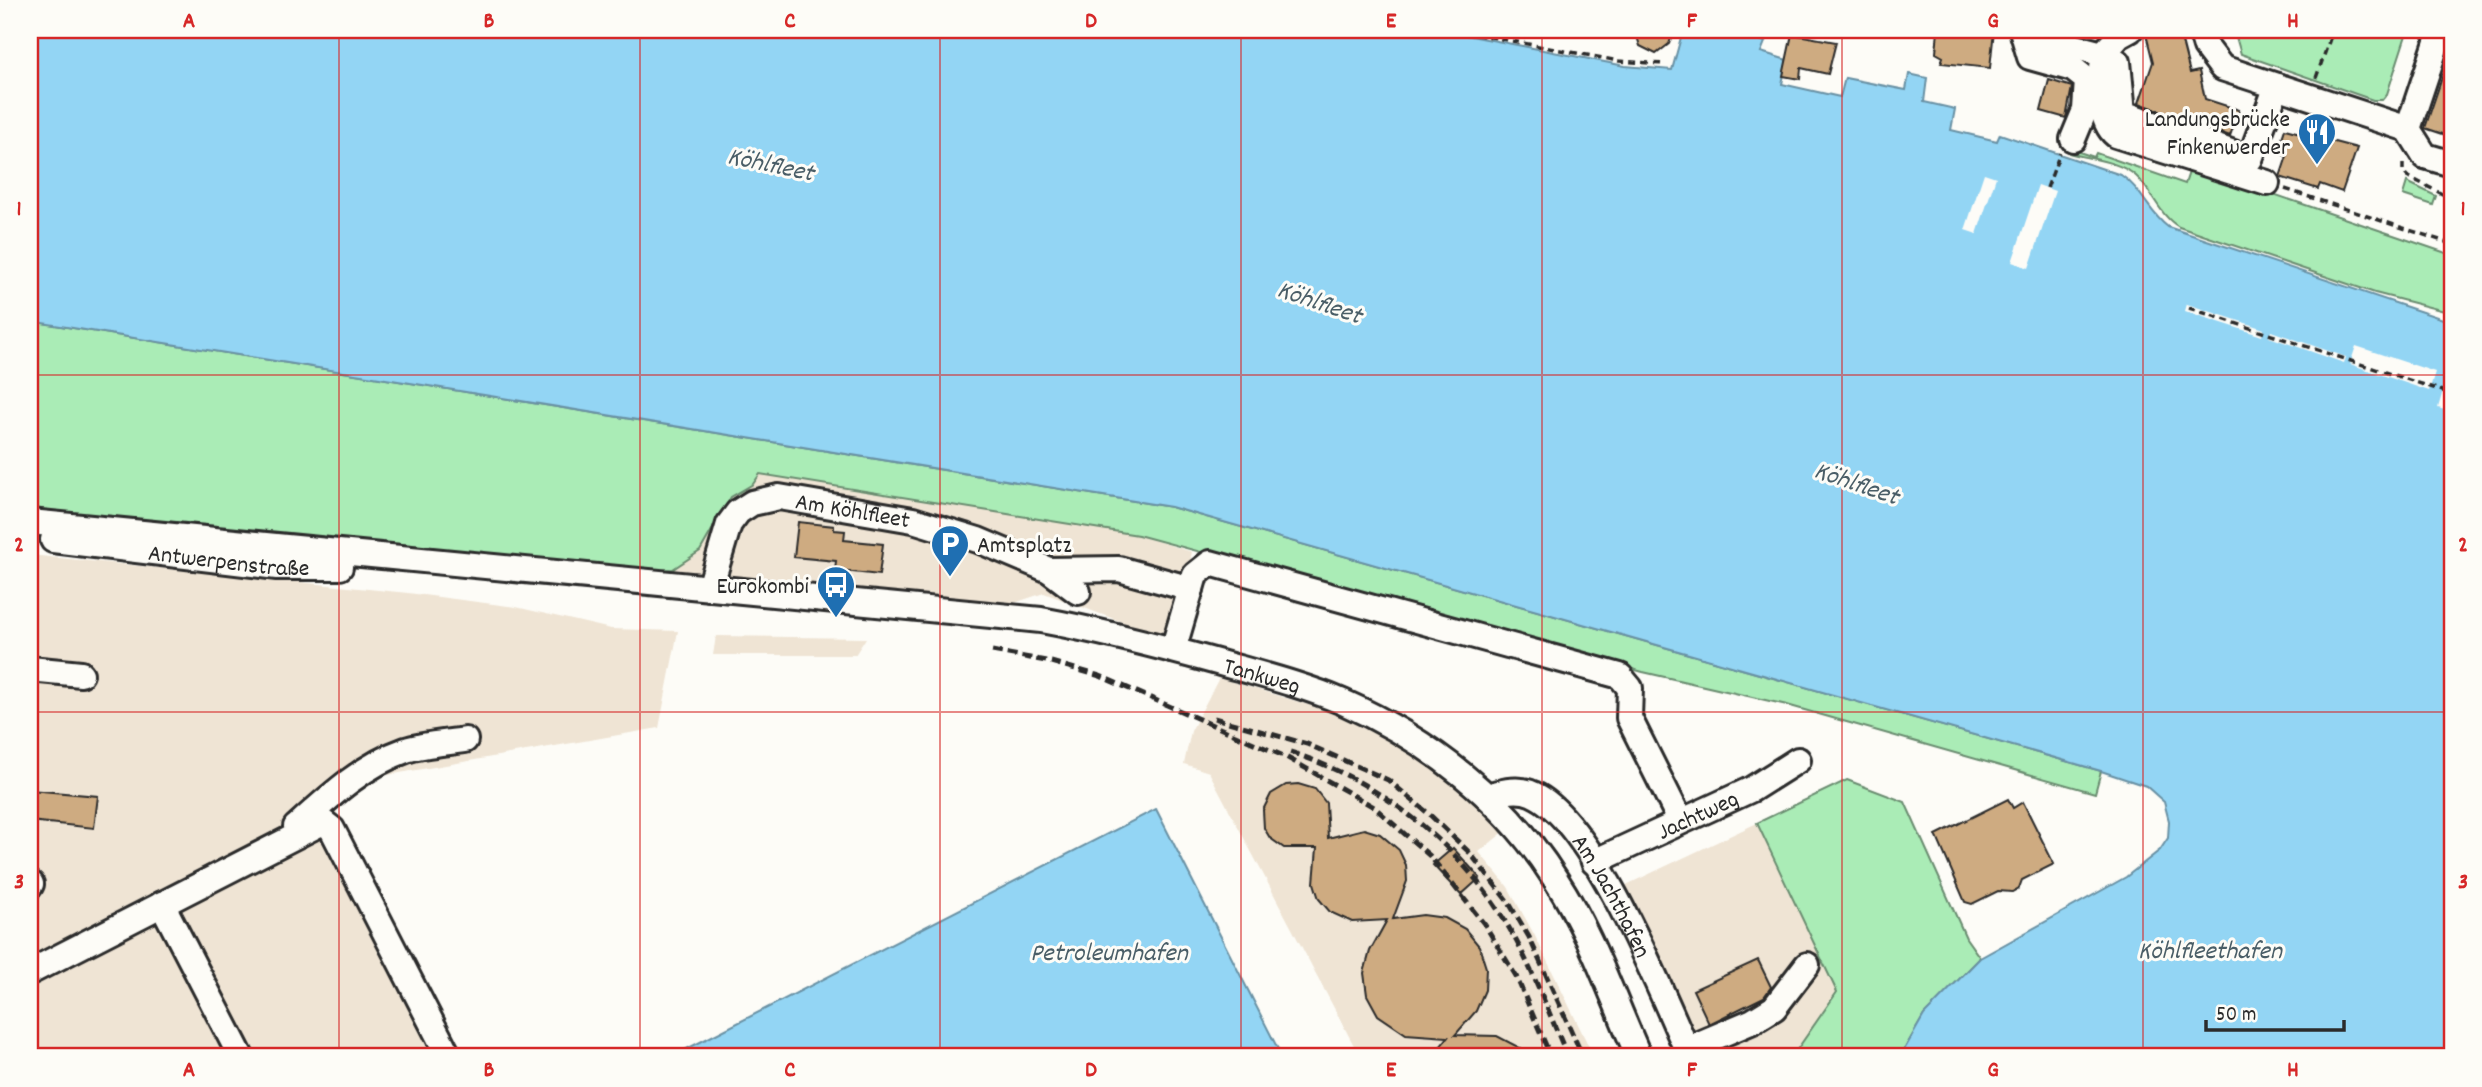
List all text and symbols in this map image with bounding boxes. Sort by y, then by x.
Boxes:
text: A [183,6,195,39]
text: B [484,6,495,39]
text: C [784,6,796,39]
text: D [1085,6,1097,39]
text: E [1386,6,1397,39]
text: F [1687,6,1698,39]
text: G [1987,6,1999,39]
text: H [2287,6,2299,39]
place label: Landungsbrücke Finkenwerder [2145,104,2290,166]
restaurant icon: Landungsbrücke Finkenwerder [2296,111,2338,166]
water label: Köhlfleet [724,139,819,194]
text: 1 [16,194,22,227]
text: 1 [2460,194,2466,227]
water label: Köhlfleet [1272,273,1368,337]
water label: Köhlfleet [1809,454,1905,518]
street label: Am Köhlfleet [793,486,912,539]
parking icon: Amtsplatz [929,523,971,578]
text: 2 [14,530,24,563]
place label: Amtsplatz [977,530,1072,564]
text: 2 [2458,530,2468,563]
street label: Antwerpenstraße [146,538,309,587]
bus stop icon: Eurokombi [815,564,857,619]
place label: Eurokombi [716,571,809,605]
street label: Tankweg [1219,651,1304,705]
street label: Jachtweg [1653,783,1745,850]
street label: Am Jachthafen [1562,828,1658,964]
text: 3 [14,867,24,900]
text: 3 [2458,867,2468,900]
water label: Köhlfleethafen [2138,934,2283,971]
water label: Petroleumhafen [1030,936,1189,973]
scale bar [2206,989,2344,1033]
text: 50 m [2216,1001,2256,1031]
text: A [183,1055,195,1087]
text: B [484,1055,495,1087]
text: C [784,1055,796,1087]
text: D [1085,1055,1097,1087]
text: E [1386,1055,1397,1087]
text: F [1687,1055,1698,1087]
text: G [1987,1055,1999,1087]
text: H [2287,1055,2299,1087]

